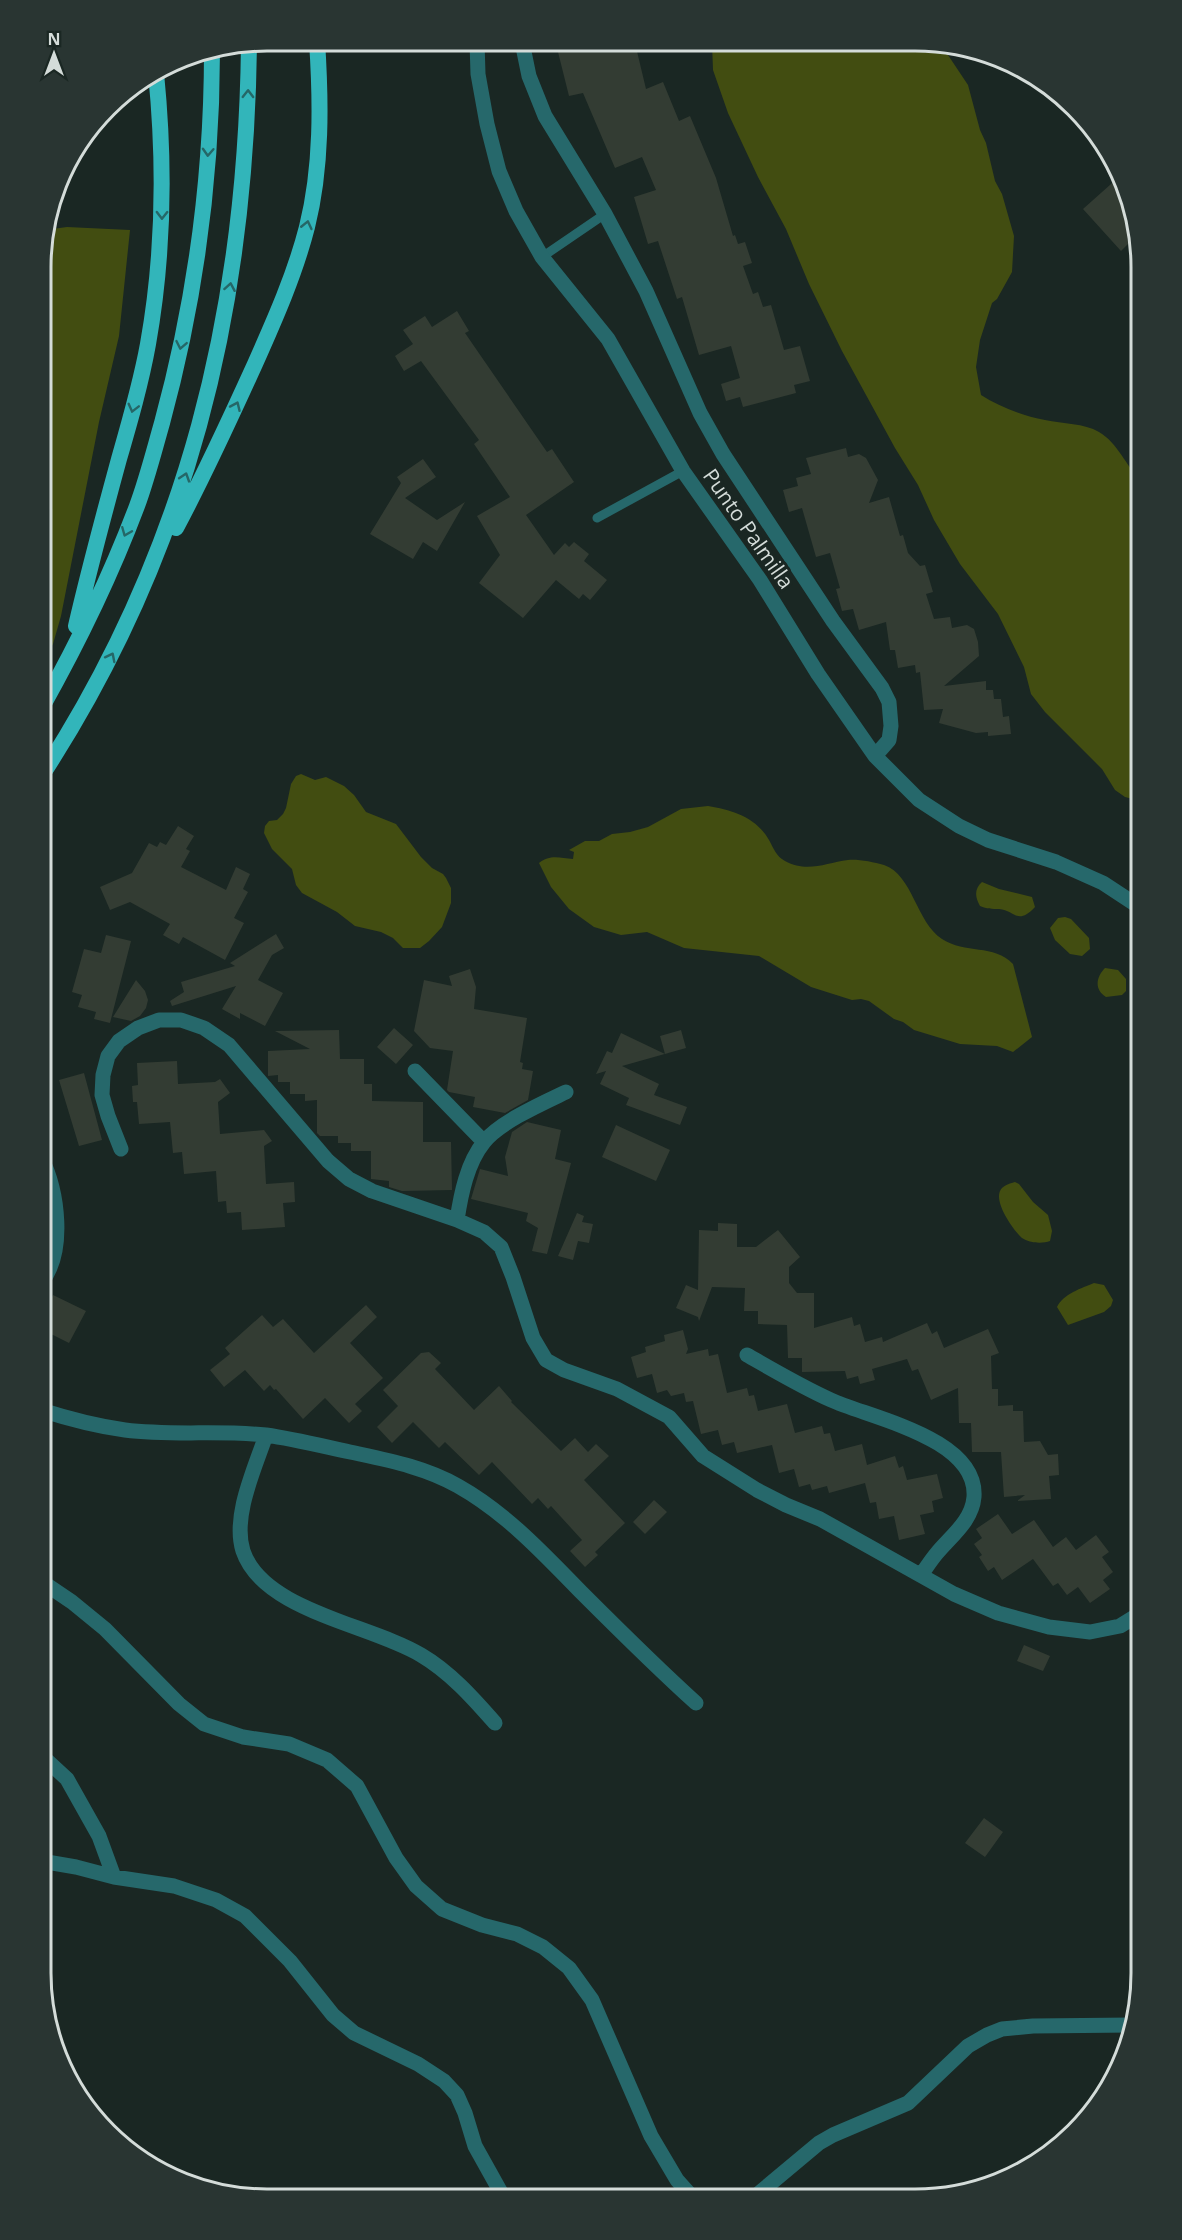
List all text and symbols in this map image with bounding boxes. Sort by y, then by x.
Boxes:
north arrow [24,24,84,84]
text: N [47,28,61,50]
one-way arrow [242,89,254,98]
one-way arrow [202,147,215,156]
one-way arrow [155,211,168,220]
one-way arrow [300,220,313,230]
one-way arrow [223,283,236,293]
one-way arrow [175,339,188,349]
one-way arrow [128,402,141,412]
one-way arrow [229,402,241,413]
street label: Punto Palmilla [697,463,801,594]
one-way arrow [177,472,190,483]
one-way arrow [121,525,133,536]
one-way arrow [103,652,115,663]

